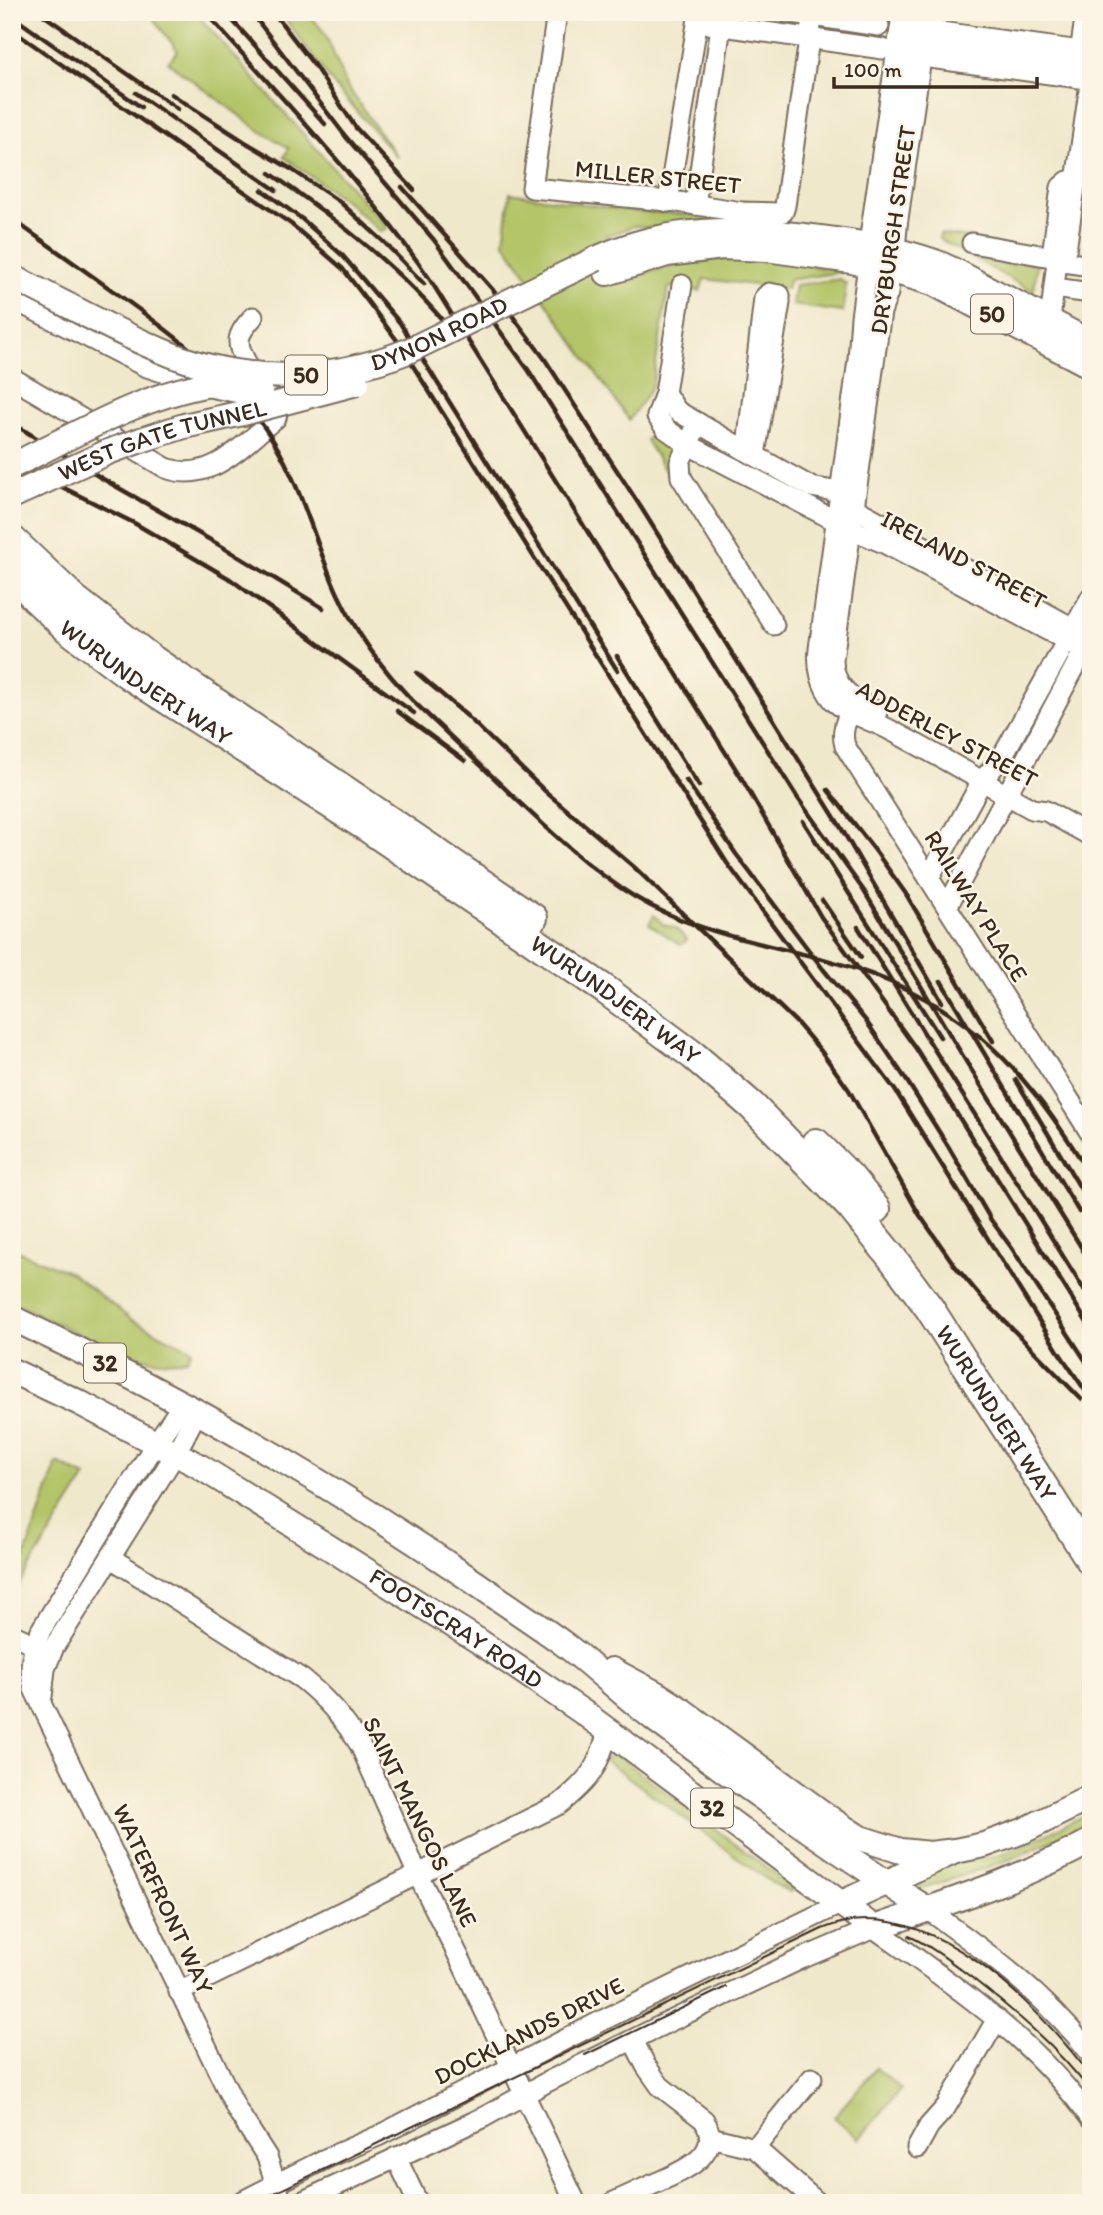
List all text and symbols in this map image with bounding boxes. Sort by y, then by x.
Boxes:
scale bar [834,46,1036,90]
text: 100 m [844,57,902,82]
street label: DRYBURGH STREET [863,123,922,336]
street label: MILLER STREET [574,153,743,200]
street label: DYNON ROAD [367,289,512,377]
road number: 50 [971,294,1013,334]
road number: 50 [285,356,327,394]
street label: WEST GATE TUNNEL [53,393,269,487]
street label: IRELAND STREET [876,504,1053,616]
street label: WURUNDJERI WAY [54,613,238,751]
street label: ADDERLEY STREET [852,674,1043,794]
street label: RAILWAY PLACE [918,825,1035,987]
street label: WURUNDJERI WAY [525,928,707,1070]
street label: WURUNDJERI WAY [930,1319,1064,1506]
road number: 32 [84,1344,126,1382]
street label: FOOTSCRAY ROAD [364,1561,549,1695]
street label: SAINT MANGOS LANE [357,1712,484,1932]
road number: 32 [691,1788,733,1828]
street label: WATERFRONT WAY [107,1799,220,1999]
street label: DOCKLANDS DRIVE [429,1970,628,2091]

